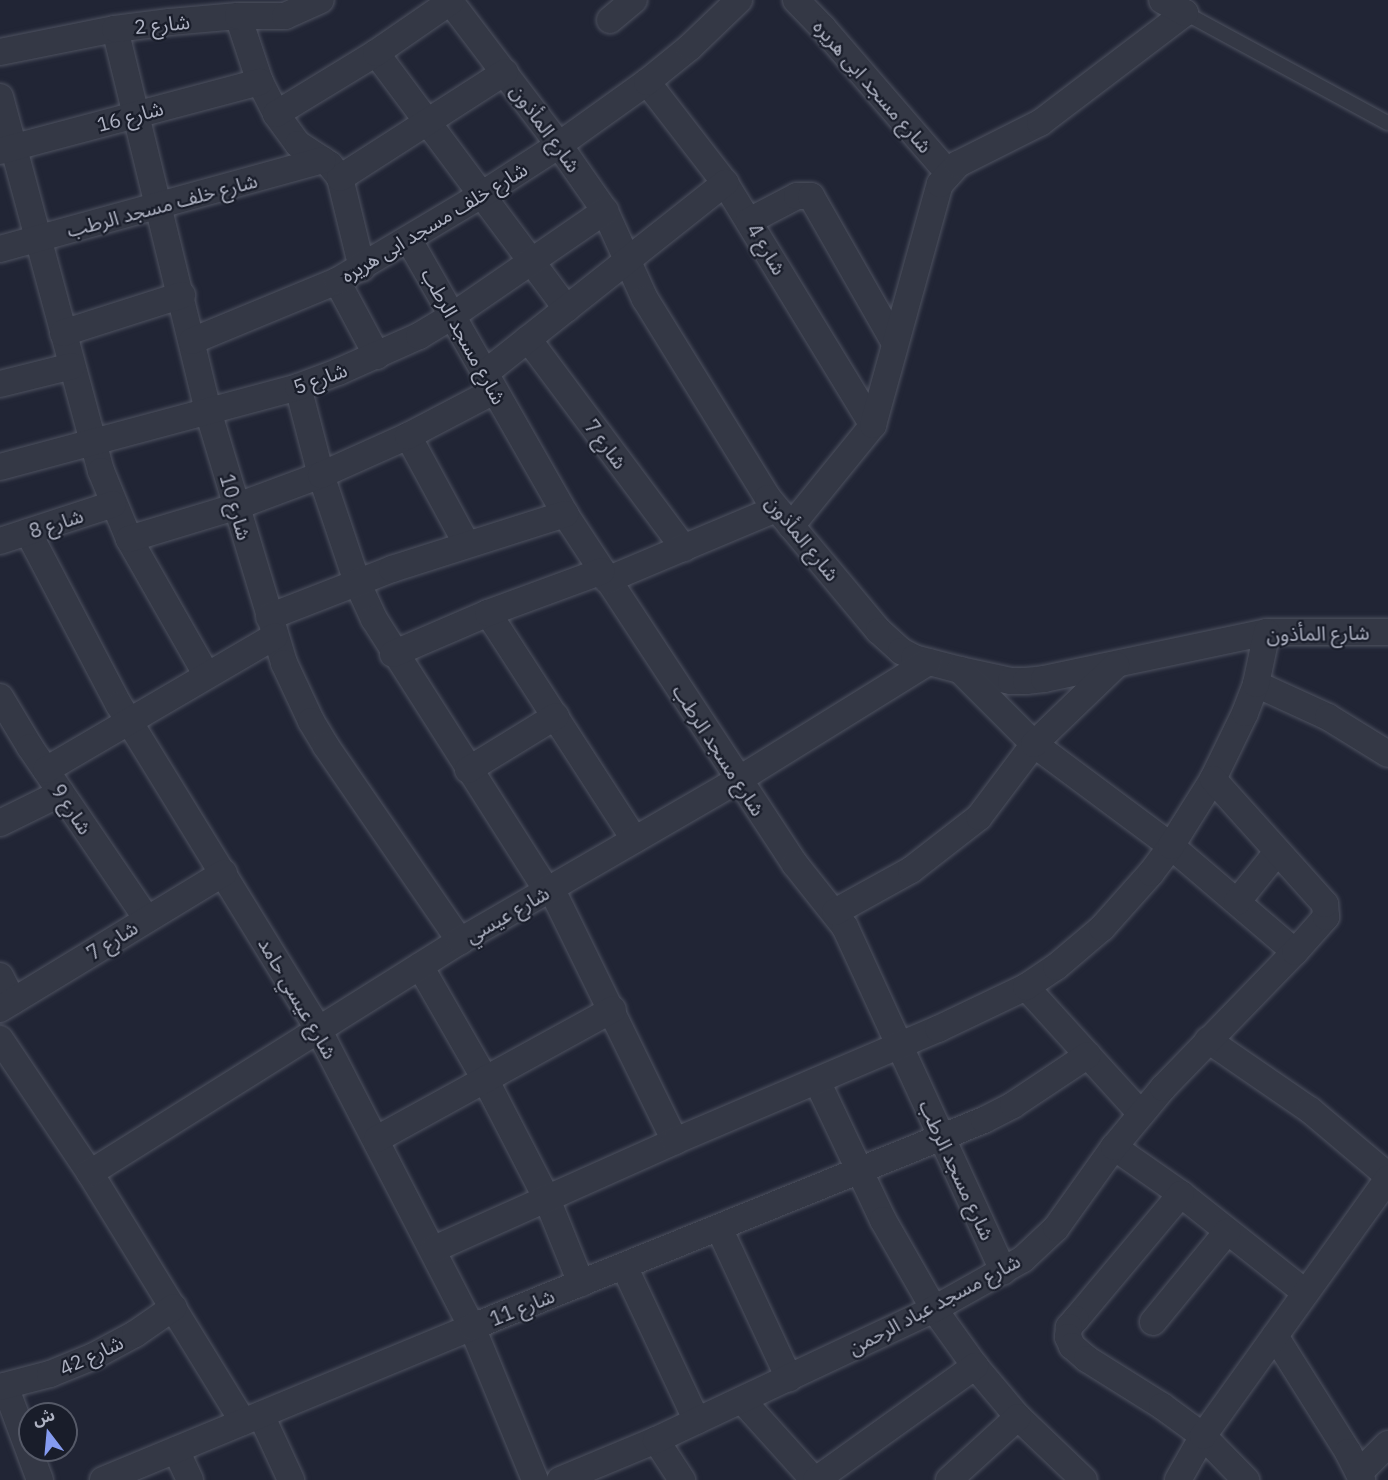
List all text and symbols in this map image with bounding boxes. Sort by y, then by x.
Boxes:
street label: شارع 2 [133,9,191,39]
street label: شارع مسجد ابى هريره [809,14,937,158]
street label: شارع المأذون [506,79,586,177]
street label: شارع 16 [94,96,166,136]
street label: شارع خلف مسجد ابى هريره [336,157,532,287]
street label: شارع خلف مسجد الرطب [64,168,260,242]
street label: شارع 4 [742,219,792,279]
street label: شارع مسجد الرطب [417,264,511,408]
street label: شارع 5 [290,357,350,399]
street label: شارع 7 [580,415,632,473]
street label: شارع 10 [215,471,257,543]
street label: شارع المأذون [761,490,845,586]
street label: شارع 8 [26,503,86,543]
street label: شارع المأذون [1266,620,1370,646]
street label: شارع مسجد الرطب [668,680,770,820]
street label: شارع 9 [46,779,98,839]
street label: شارع عيسي [461,880,553,948]
street label: شارع 7 [82,915,142,965]
street label: شارع عيسي حامد [254,933,342,1063]
street label: شارع مسجد الرطب [914,1096,1000,1244]
street label: شارع مسجد عباد الرحمن [844,1248,1024,1360]
street label: شارع 11 [486,1283,558,1331]
street label: شارع 42 [55,1330,127,1380]
north arrow [18,1402,78,1462]
text: ش [30,1404,57,1429]

